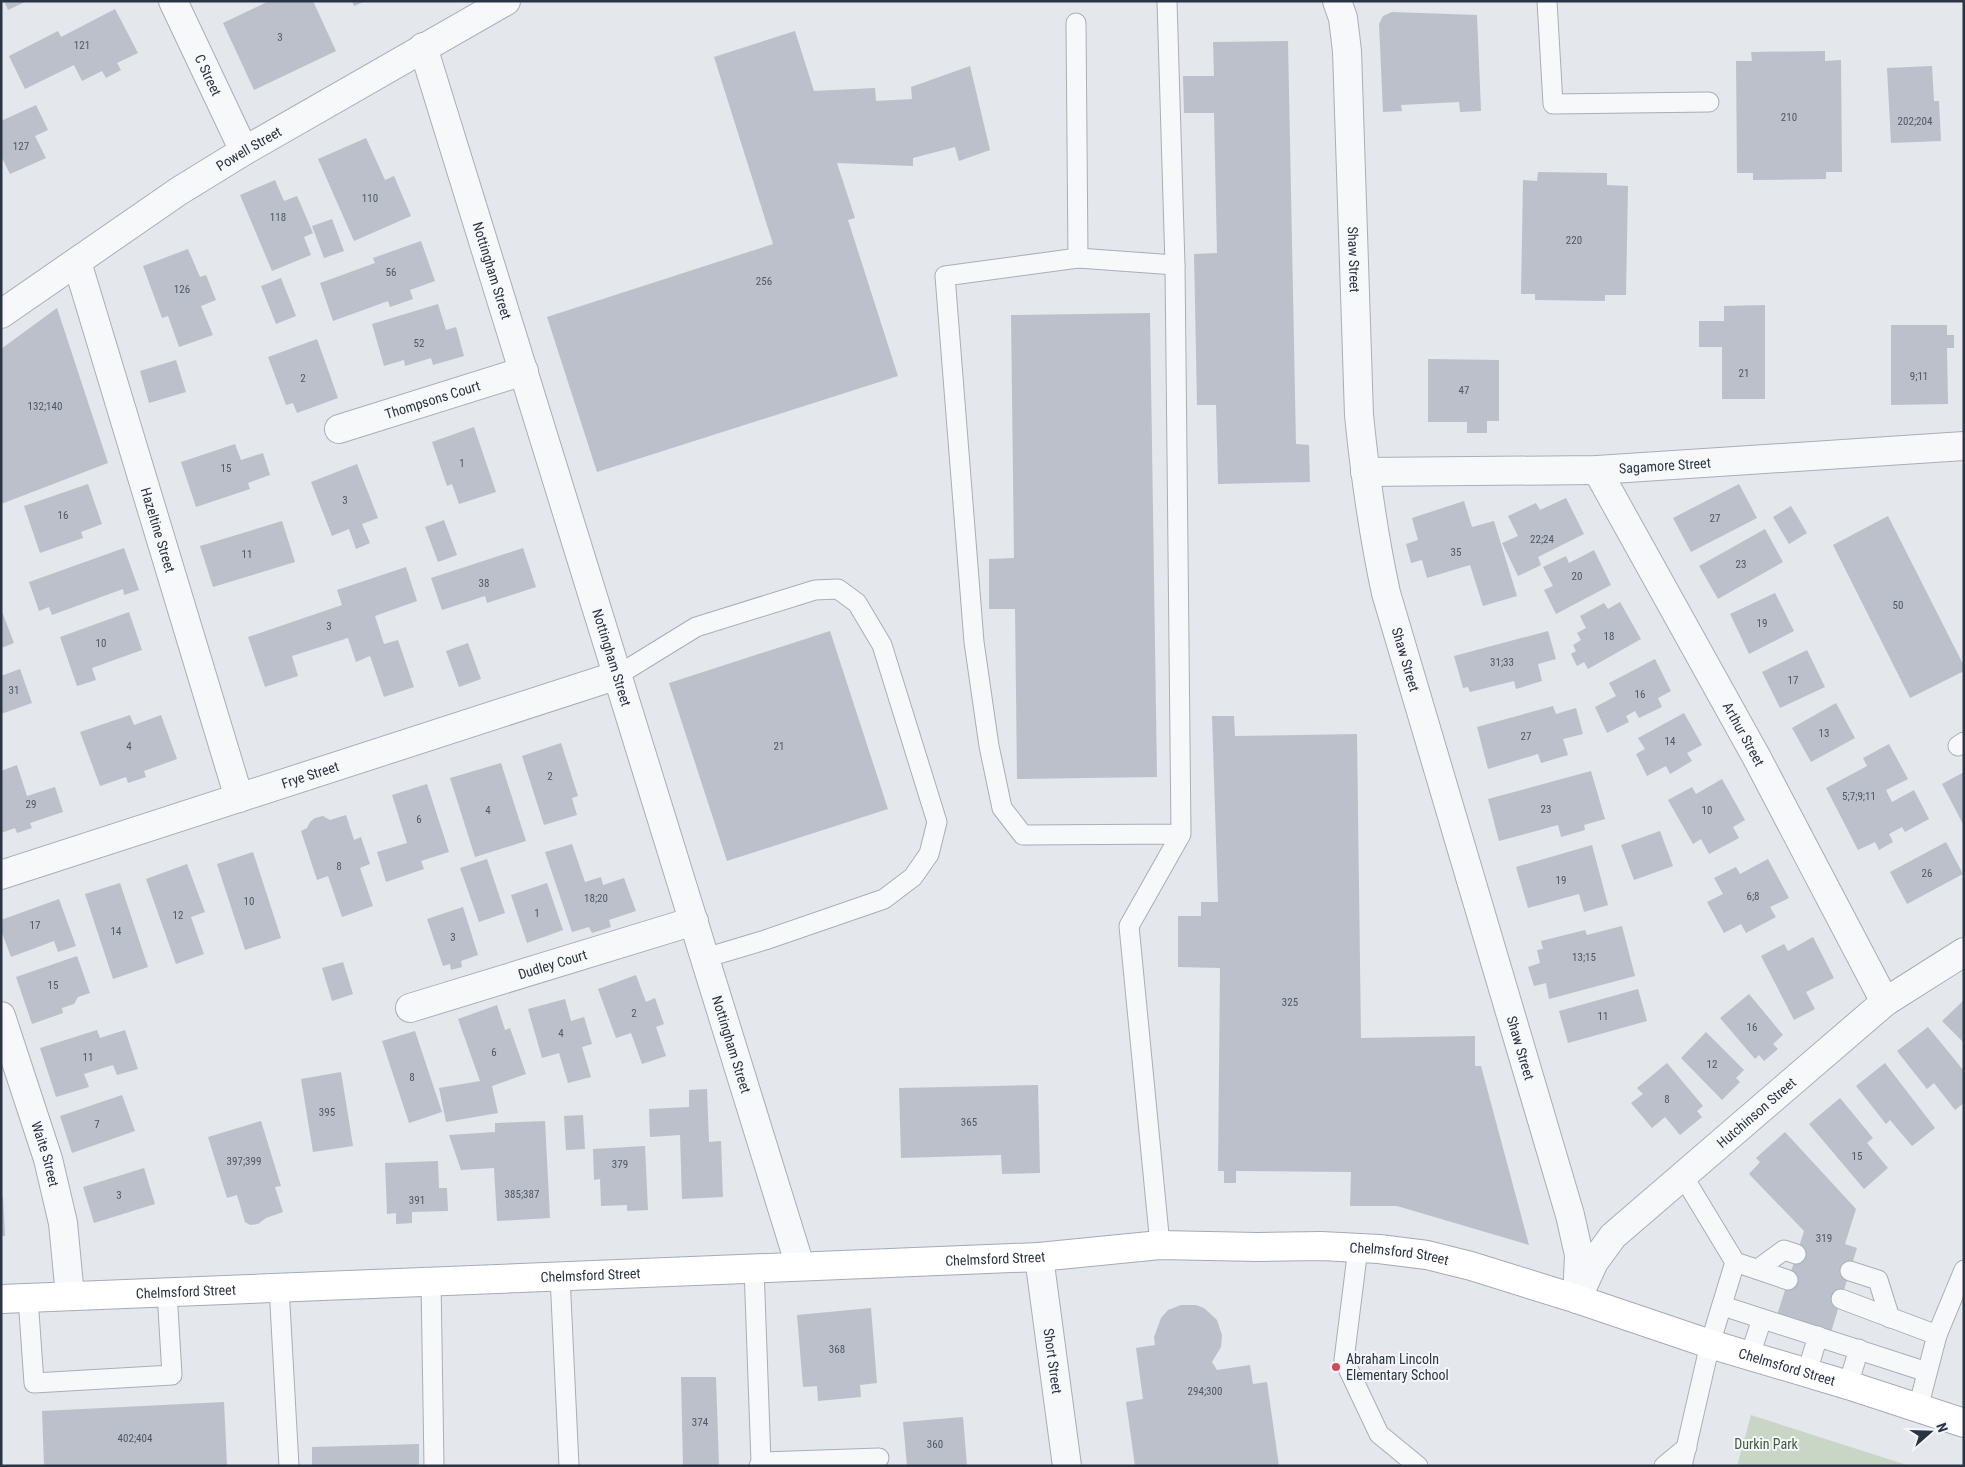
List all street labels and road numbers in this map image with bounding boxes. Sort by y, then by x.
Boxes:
street label: C Street [191,52,225,98]
street label: Powell Street [213,123,284,174]
street label: Nottingham Street [470,220,515,321]
street label: Shaw Street [1345,226,1363,293]
street label: Thompsons Court [383,377,482,422]
street label: Sagamore Street [1618,455,1711,477]
street label: Hazeltine Street [138,486,178,574]
street label: Nottingham Street [589,607,634,708]
street label: Shaw Street [1389,626,1423,693]
street label: Arthur Street [1719,699,1768,769]
street label: Frye Street [279,758,341,792]
street label: Dudley Court [516,946,589,982]
street label: Nottingham Street [709,994,754,1095]
street label: Shaw Street [1504,1014,1538,1082]
street label: Hutchinson Street [1714,1074,1799,1151]
street label: Waite Street [28,1119,62,1188]
street label: Chelmsford Street [1349,1239,1450,1268]
street label: Chelmsford Street [945,1248,1046,1269]
street label: Chelmsford Street [540,1265,641,1285]
street label: Chelmsford Street [136,1282,236,1302]
street label: Short Street [1041,1327,1065,1395]
street label: Chelmsford Street [1737,1345,1837,1389]

